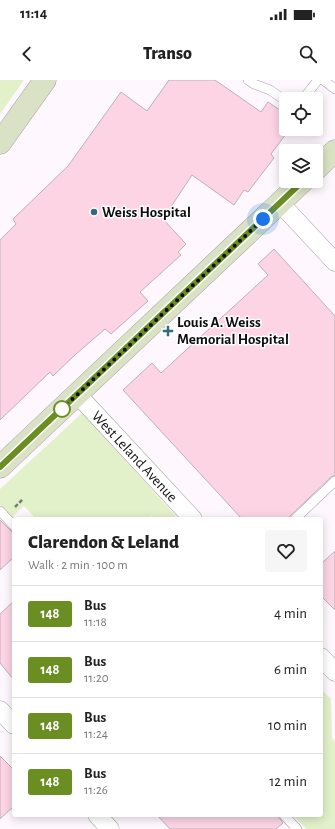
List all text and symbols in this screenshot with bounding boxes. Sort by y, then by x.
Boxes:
text: 11:14 [20,6,47,21]
icon: back [16,43,38,65]
icon: search [297,43,319,65]
text: Transo [143,45,192,63]
map controls [279,92,323,188]
button: locate [279,92,323,136]
button: layers [279,144,323,188]
place label: Weiss Hospital [102,205,191,220]
marker: Weiss Hospital [89,207,99,217]
your location [253,209,273,229]
place label: Louis A. Weiss Memorial Hospital [177,315,289,347]
marker: Louis A. Weiss Memorial Hospital [162,325,174,337]
unlabelled marker [53,400,71,418]
street label: West Leland Avenue [89,408,180,505]
button: heart [265,530,307,572]
text: Clarendon & Leland [28,533,179,552]
text: Walk · 2 min · 100 m [28,559,128,572]
text: Bus [84,598,106,613]
text: 4 min [274,606,307,621]
text: 148 [41,607,59,621]
text: 11:18 [84,616,107,629]
text: Bus [84,654,106,669]
text: 6 min [274,662,307,677]
text: 148 [41,663,59,677]
text: 11:20 [84,672,109,685]
text: Bus [84,710,106,725]
text: 10 min [268,718,307,733]
text: 148 [41,719,59,733]
text: 11:24 [84,728,108,741]
text: Bus [84,766,106,781]
text: 12 min [269,774,307,789]
text: 148 [41,775,59,789]
text: 11:26 [84,784,108,797]

